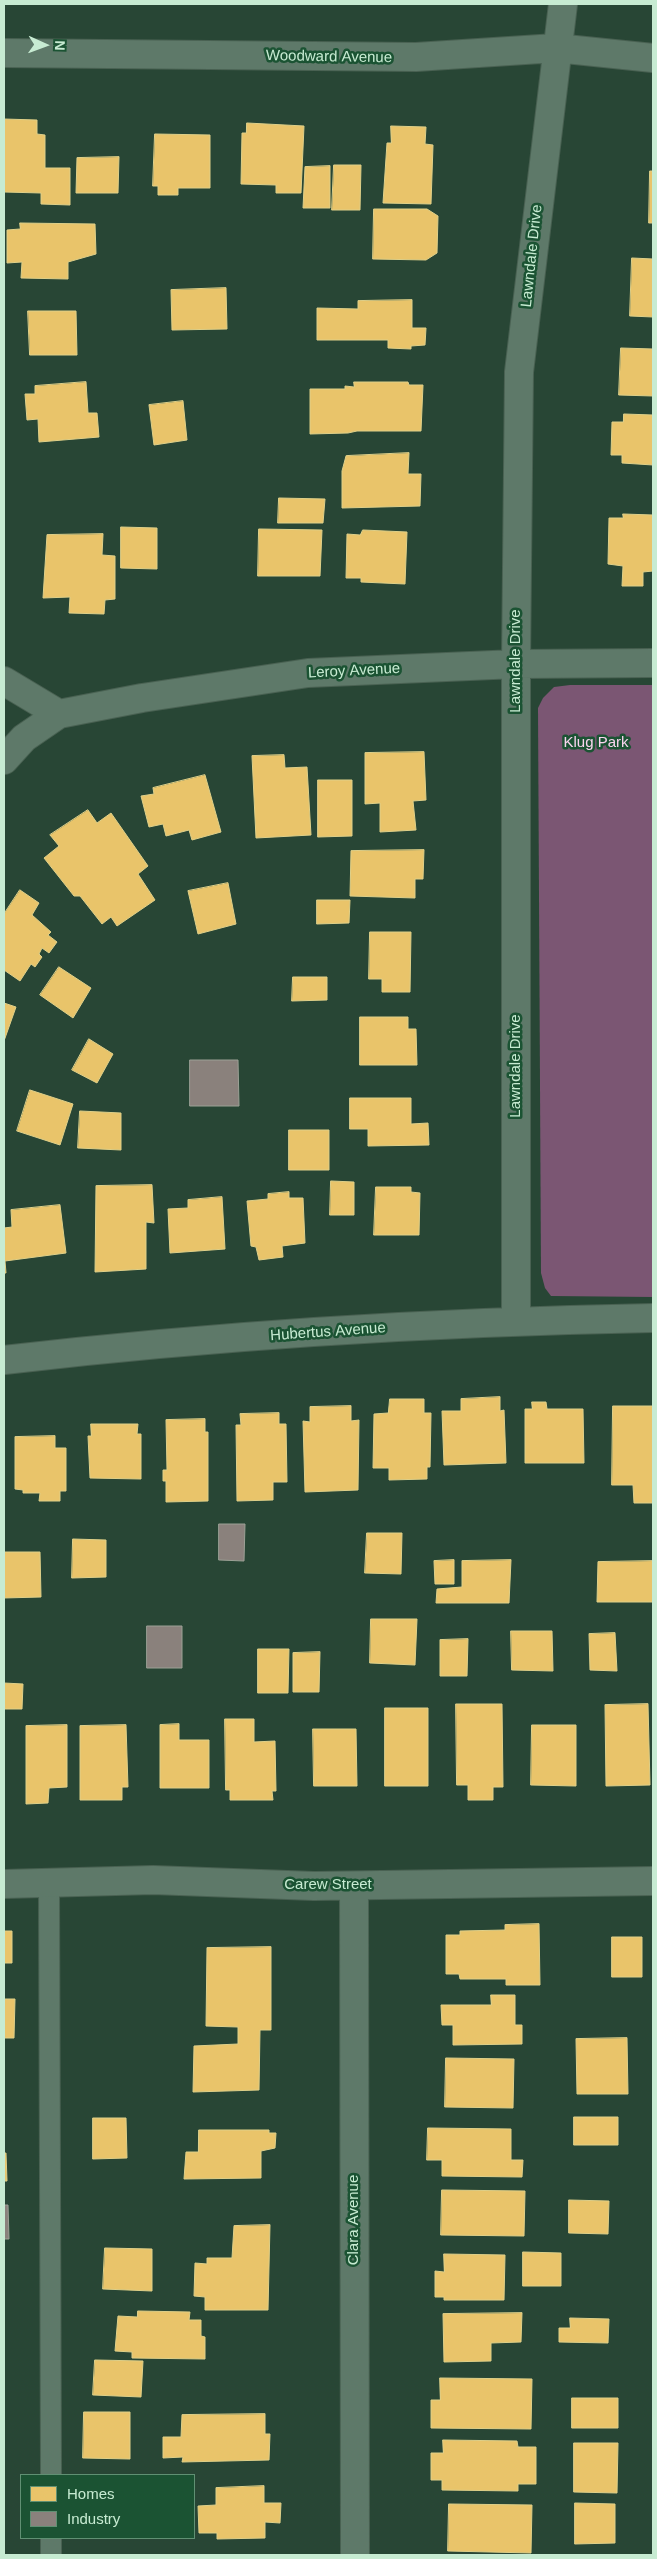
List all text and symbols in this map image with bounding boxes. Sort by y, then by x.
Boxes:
north arrow [20,20,70,70]
text: N [52,40,68,51]
street label: Woodward Avenue [266,47,392,67]
street label: Lawndale Drive [518,204,546,308]
street label: Lawndale Drive [507,609,525,713]
street label: Leroy Avenue [307,660,401,682]
park label: Klug Park [563,734,629,752]
street label: Lawndale Drive [507,1014,525,1118]
street label: Hubertus Avenue [270,1319,386,1345]
street label: Carew Street [284,1876,372,1894]
street label: Clara Avenue [345,2175,363,2265]
legend [20,2474,195,2539]
text: Homes [67,2485,115,2502]
text: Industry [67,2510,120,2527]

